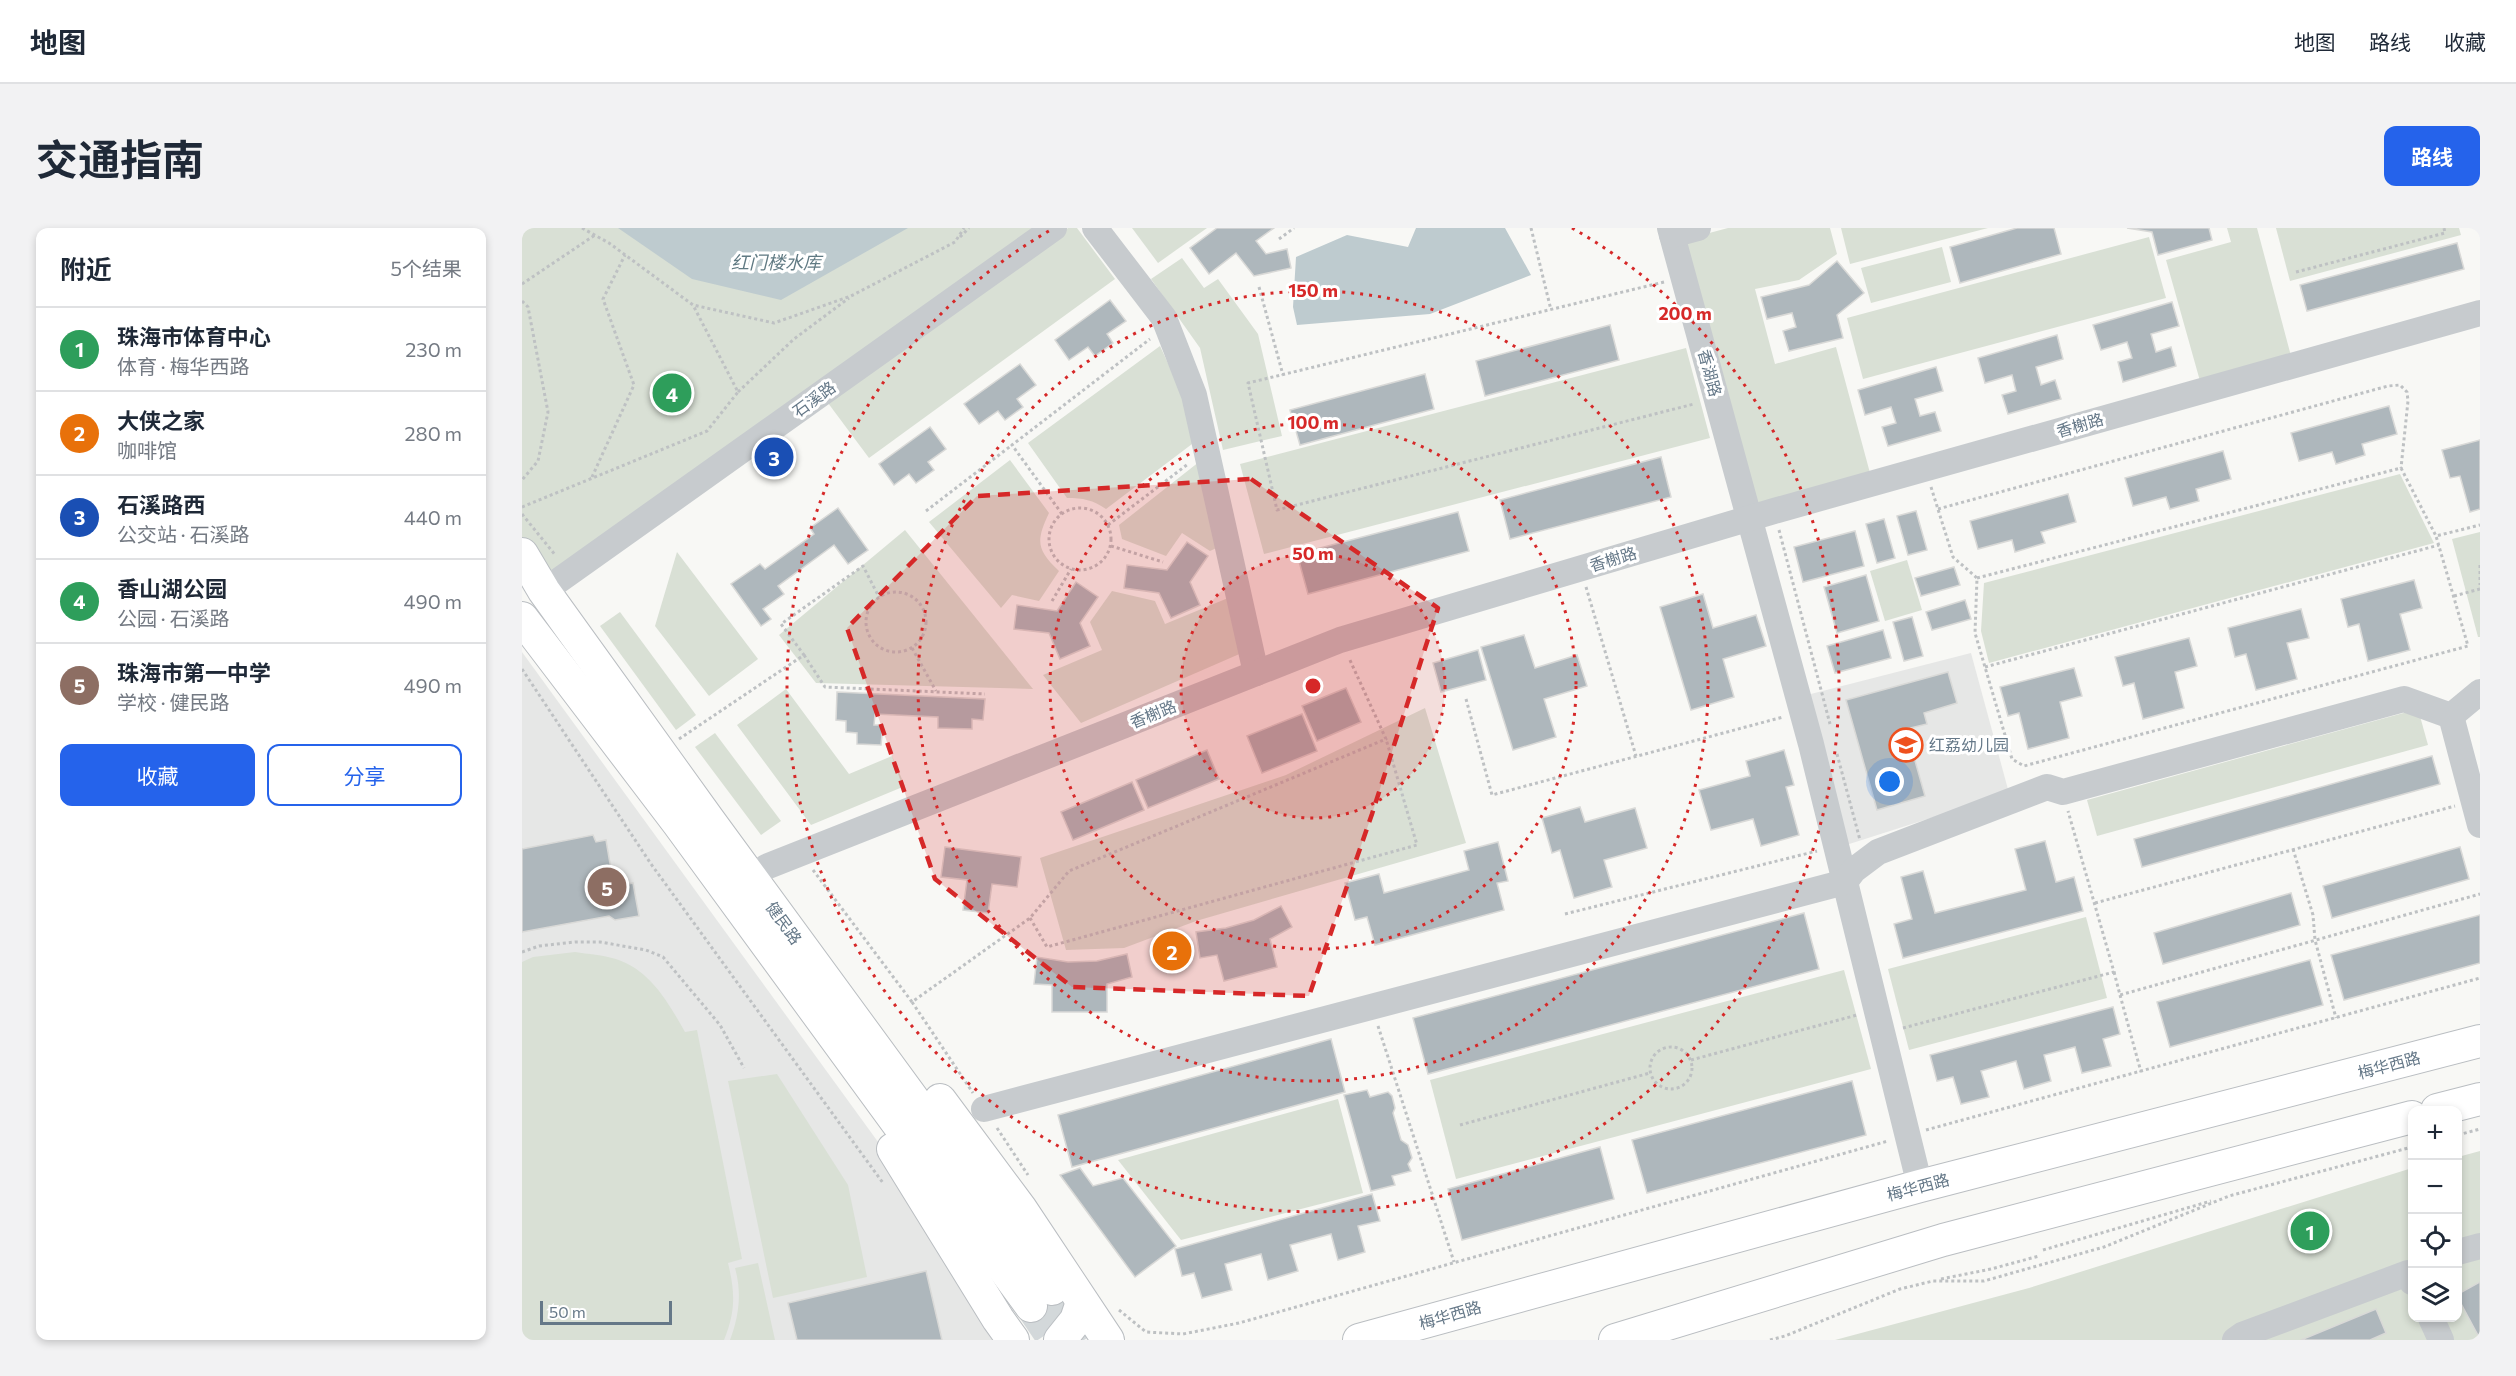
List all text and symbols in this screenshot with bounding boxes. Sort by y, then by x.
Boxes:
text: 地图 [30,25,86,59]
text: 地图 [2294,29,2336,54]
text: 路线 [2369,29,2411,54]
text: 收藏 [2444,29,2486,54]
button: 路线 [2384,126,2480,186]
text: 交通指南 [36,132,204,184]
water label: 红门楼水库 [731,251,824,273]
text: 附近 [60,253,112,284]
text: 5个结果 [391,256,462,280]
text: 150 m [1288,279,1338,301]
text: 200 m [1658,302,1712,324]
text: 珠海市体育中心 [117,323,271,350]
text: 1 [75,337,84,361]
text: 230 m [405,337,462,361]
street label: 香湖路 [1695,347,1726,399]
text: 体育 · 梅华西路 [117,354,249,378]
pin: 4 [652,370,692,416]
street label: 石溪路 [789,377,839,420]
text: 大侠之家 [117,407,205,434]
street label: 香榭路 [2054,409,2106,440]
text: 100 m [1287,411,1339,433]
text: 2 [74,421,85,445]
text: 280 m [404,421,462,445]
pin: 3 [754,434,794,480]
text: 咖啡馆 [117,438,177,462]
text: 石溪路西 [117,491,205,518]
text: 3 [74,505,85,529]
text: 440 m [404,505,462,529]
text: 公交站 · 石溪路 [117,522,249,546]
text: 50 m [1292,542,1334,564]
street label: 香榭路 [1587,542,1639,575]
text: 香山湖公园 [117,575,227,602]
text: 4 [73,589,86,613]
text: 490 m [404,589,462,613]
text: 公园 · 石溪路 [117,606,229,630]
text: 珠海市第一中学 [117,659,271,686]
text: 5 [74,673,85,697]
text: 490 m [404,673,462,697]
centre of rings [1303,676,1323,696]
text: 学校 · 健民路 [117,690,229,714]
street label: 香榭路 [1127,696,1179,731]
school or university icon: 红荔幼儿园 [1888,727,1924,763]
place label: 红荔幼儿园 [1929,735,2009,754]
button: 收藏 [60,744,255,806]
button: 分享 [267,744,462,806]
your location [1875,767,1904,796]
pin: 5 [588,864,626,910]
street label: 健民路 [763,898,806,948]
pin: 2 [1152,928,1192,974]
street label: 梅华西路 [2355,1047,2422,1082]
map controls [2408,1106,2462,1322]
button: + [2408,1106,2462,1160]
button: − [2408,1160,2462,1214]
street label: 梅华西路 [1884,1169,1951,1204]
pin: 1 [2290,1208,2330,1254]
button: locate [2408,1214,2462,1268]
button: layers [2408,1268,2462,1322]
street label: 梅华西路 [1416,1297,1483,1332]
scale bar [540,1298,672,1326]
text: 50 m [549,1302,586,1321]

